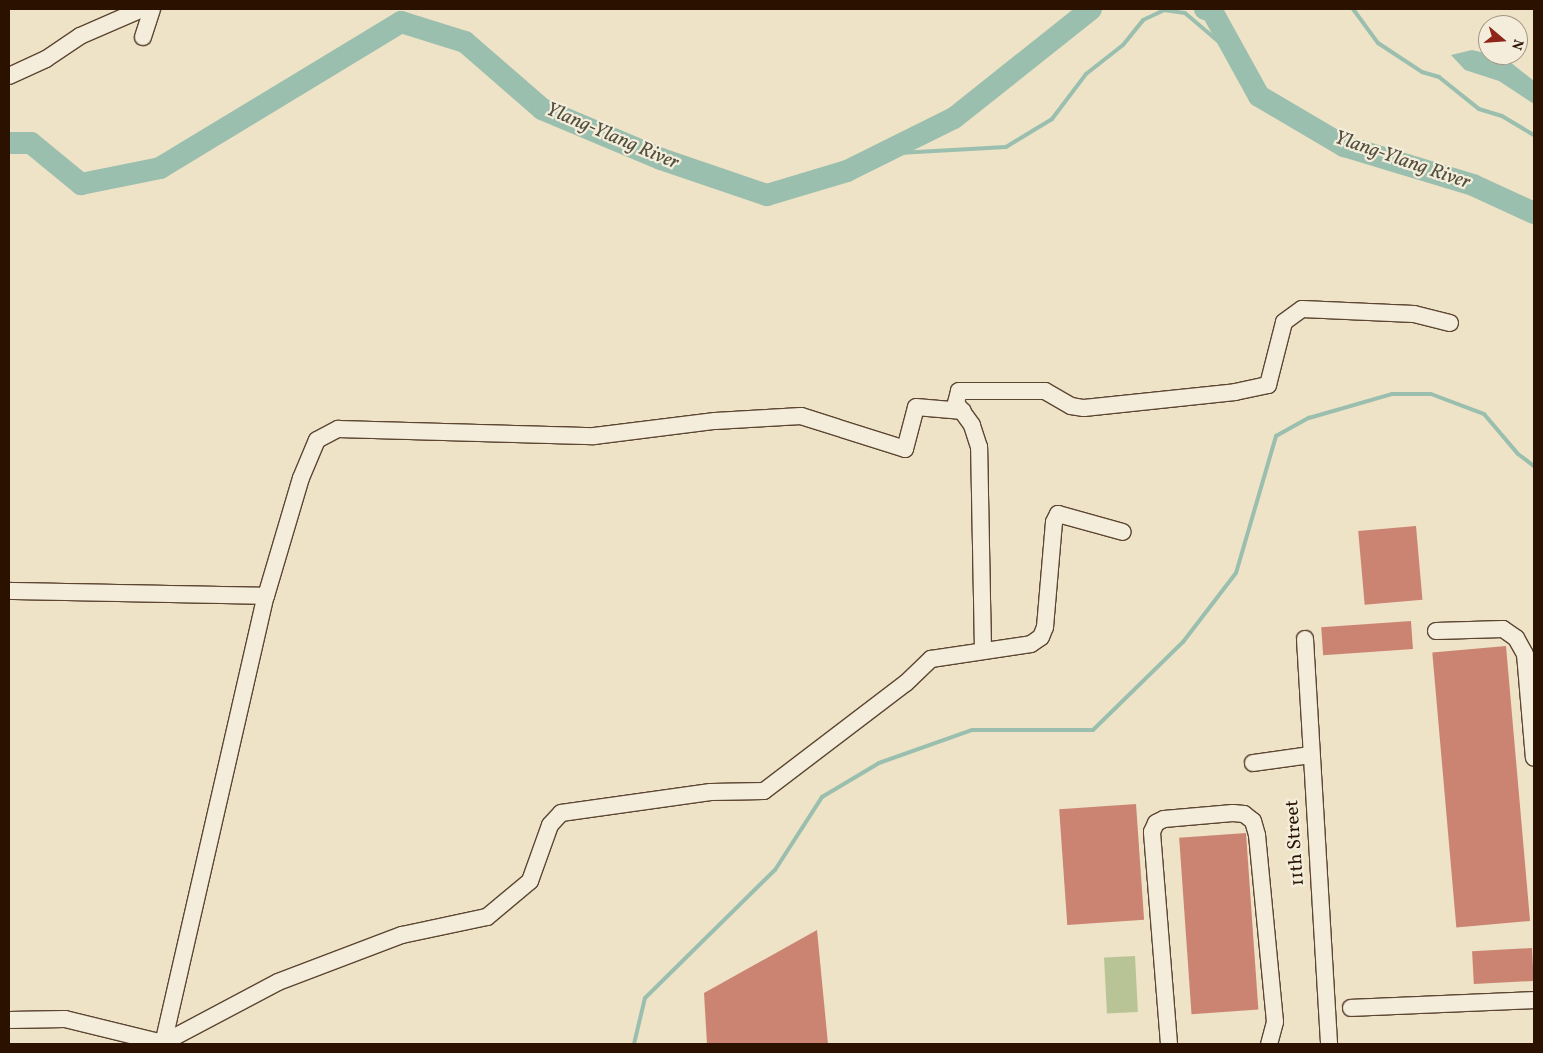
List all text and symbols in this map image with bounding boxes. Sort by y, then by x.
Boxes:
north arrow [1478,15,1528,65]
text: N [1506,37,1527,52]
water label: Ylang-Ylang River [542,98,682,176]
water label: Ylang-Ylang River [1331,126,1473,196]
street label: 11th Street [1282,799,1310,887]

